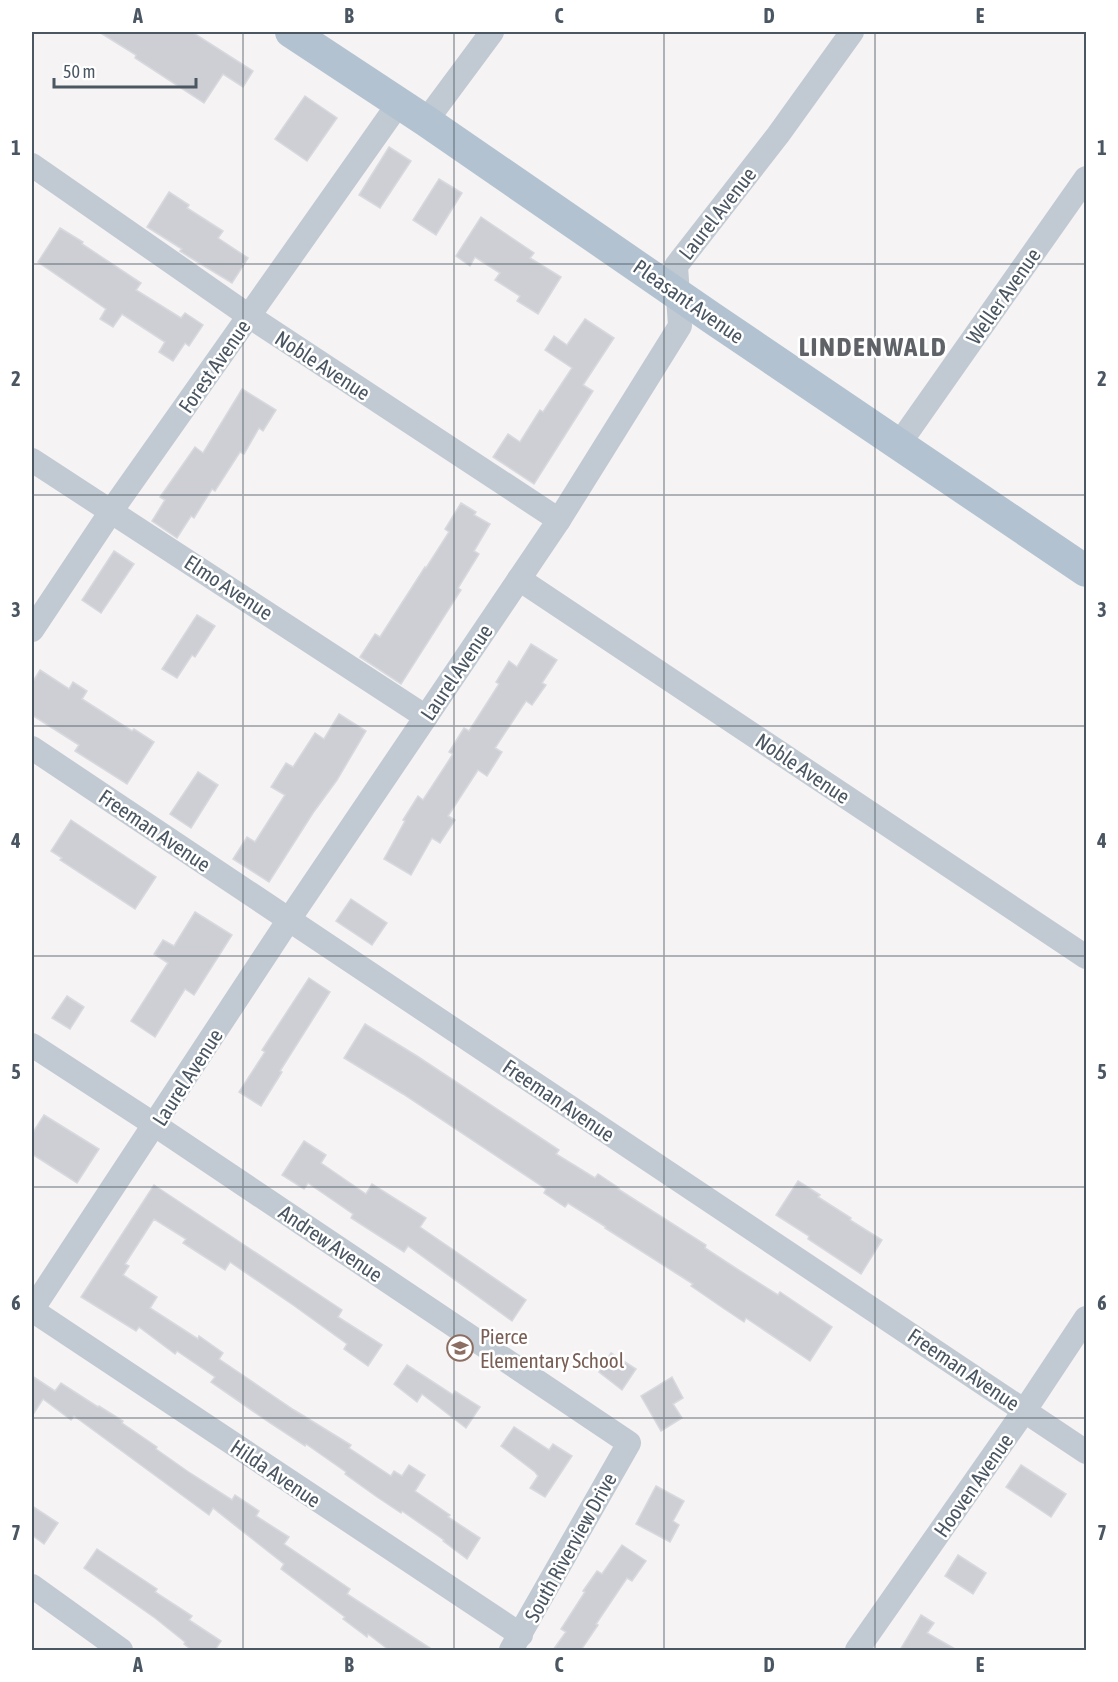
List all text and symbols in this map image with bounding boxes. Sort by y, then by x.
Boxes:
text: A [132,4,143,27]
text: B [344,4,354,27]
text: C [555,4,564,27]
text: D [763,4,775,27]
text: E [976,4,985,27]
scale bar [54,51,196,89]
text: 50 m [63,61,95,82]
text: 1 [11,136,21,159]
text: 1 [1097,136,1107,159]
street label: Laurel Avenue [674,162,760,264]
street label: Weller Avenue [961,243,1045,349]
street label: Pleasant Avenue [629,254,749,348]
street label: Forest Avenue [173,315,255,417]
street label: Noble Avenue [271,325,375,405]
district label: LINDENWALD [799,331,947,362]
text: 2 [11,367,21,390]
text: 2 [1097,367,1107,390]
street label: Elmo Avenue [180,550,278,624]
text: 3 [11,598,21,621]
text: 3 [1097,598,1107,621]
street label: Laurel Avenue [415,620,497,724]
street label: Noble Avenue [751,728,855,808]
street label: Freeman Avenue [95,784,215,876]
text: 4 [10,829,21,852]
text: 4 [1096,829,1107,852]
street label: Laurel Avenue [147,1024,227,1130]
street label: Freeman Avenue [499,1054,619,1146]
text: 5 [11,1060,21,1083]
text: 5 [1097,1060,1107,1083]
street label: Andrew Avenue [275,1200,387,1286]
text: 6 [11,1291,21,1314]
text: 6 [1097,1291,1107,1314]
street label: Freeman Avenue [904,1323,1024,1415]
place label: Pierce Elementary School [480,1324,625,1372]
school or university icon: Pierce Elementary School [445,1333,475,1363]
street label: Hooven Avenue [928,1429,1018,1541]
street label: Hilda Avenue [227,1434,325,1512]
street label: South Riverview Drive [519,1468,621,1626]
text: 7 [11,1521,21,1544]
text: 7 [1097,1521,1107,1544]
text: A [132,1653,143,1676]
text: B [344,1653,354,1676]
text: C [555,1653,564,1676]
text: D [763,1653,775,1676]
text: E [976,1653,985,1676]

